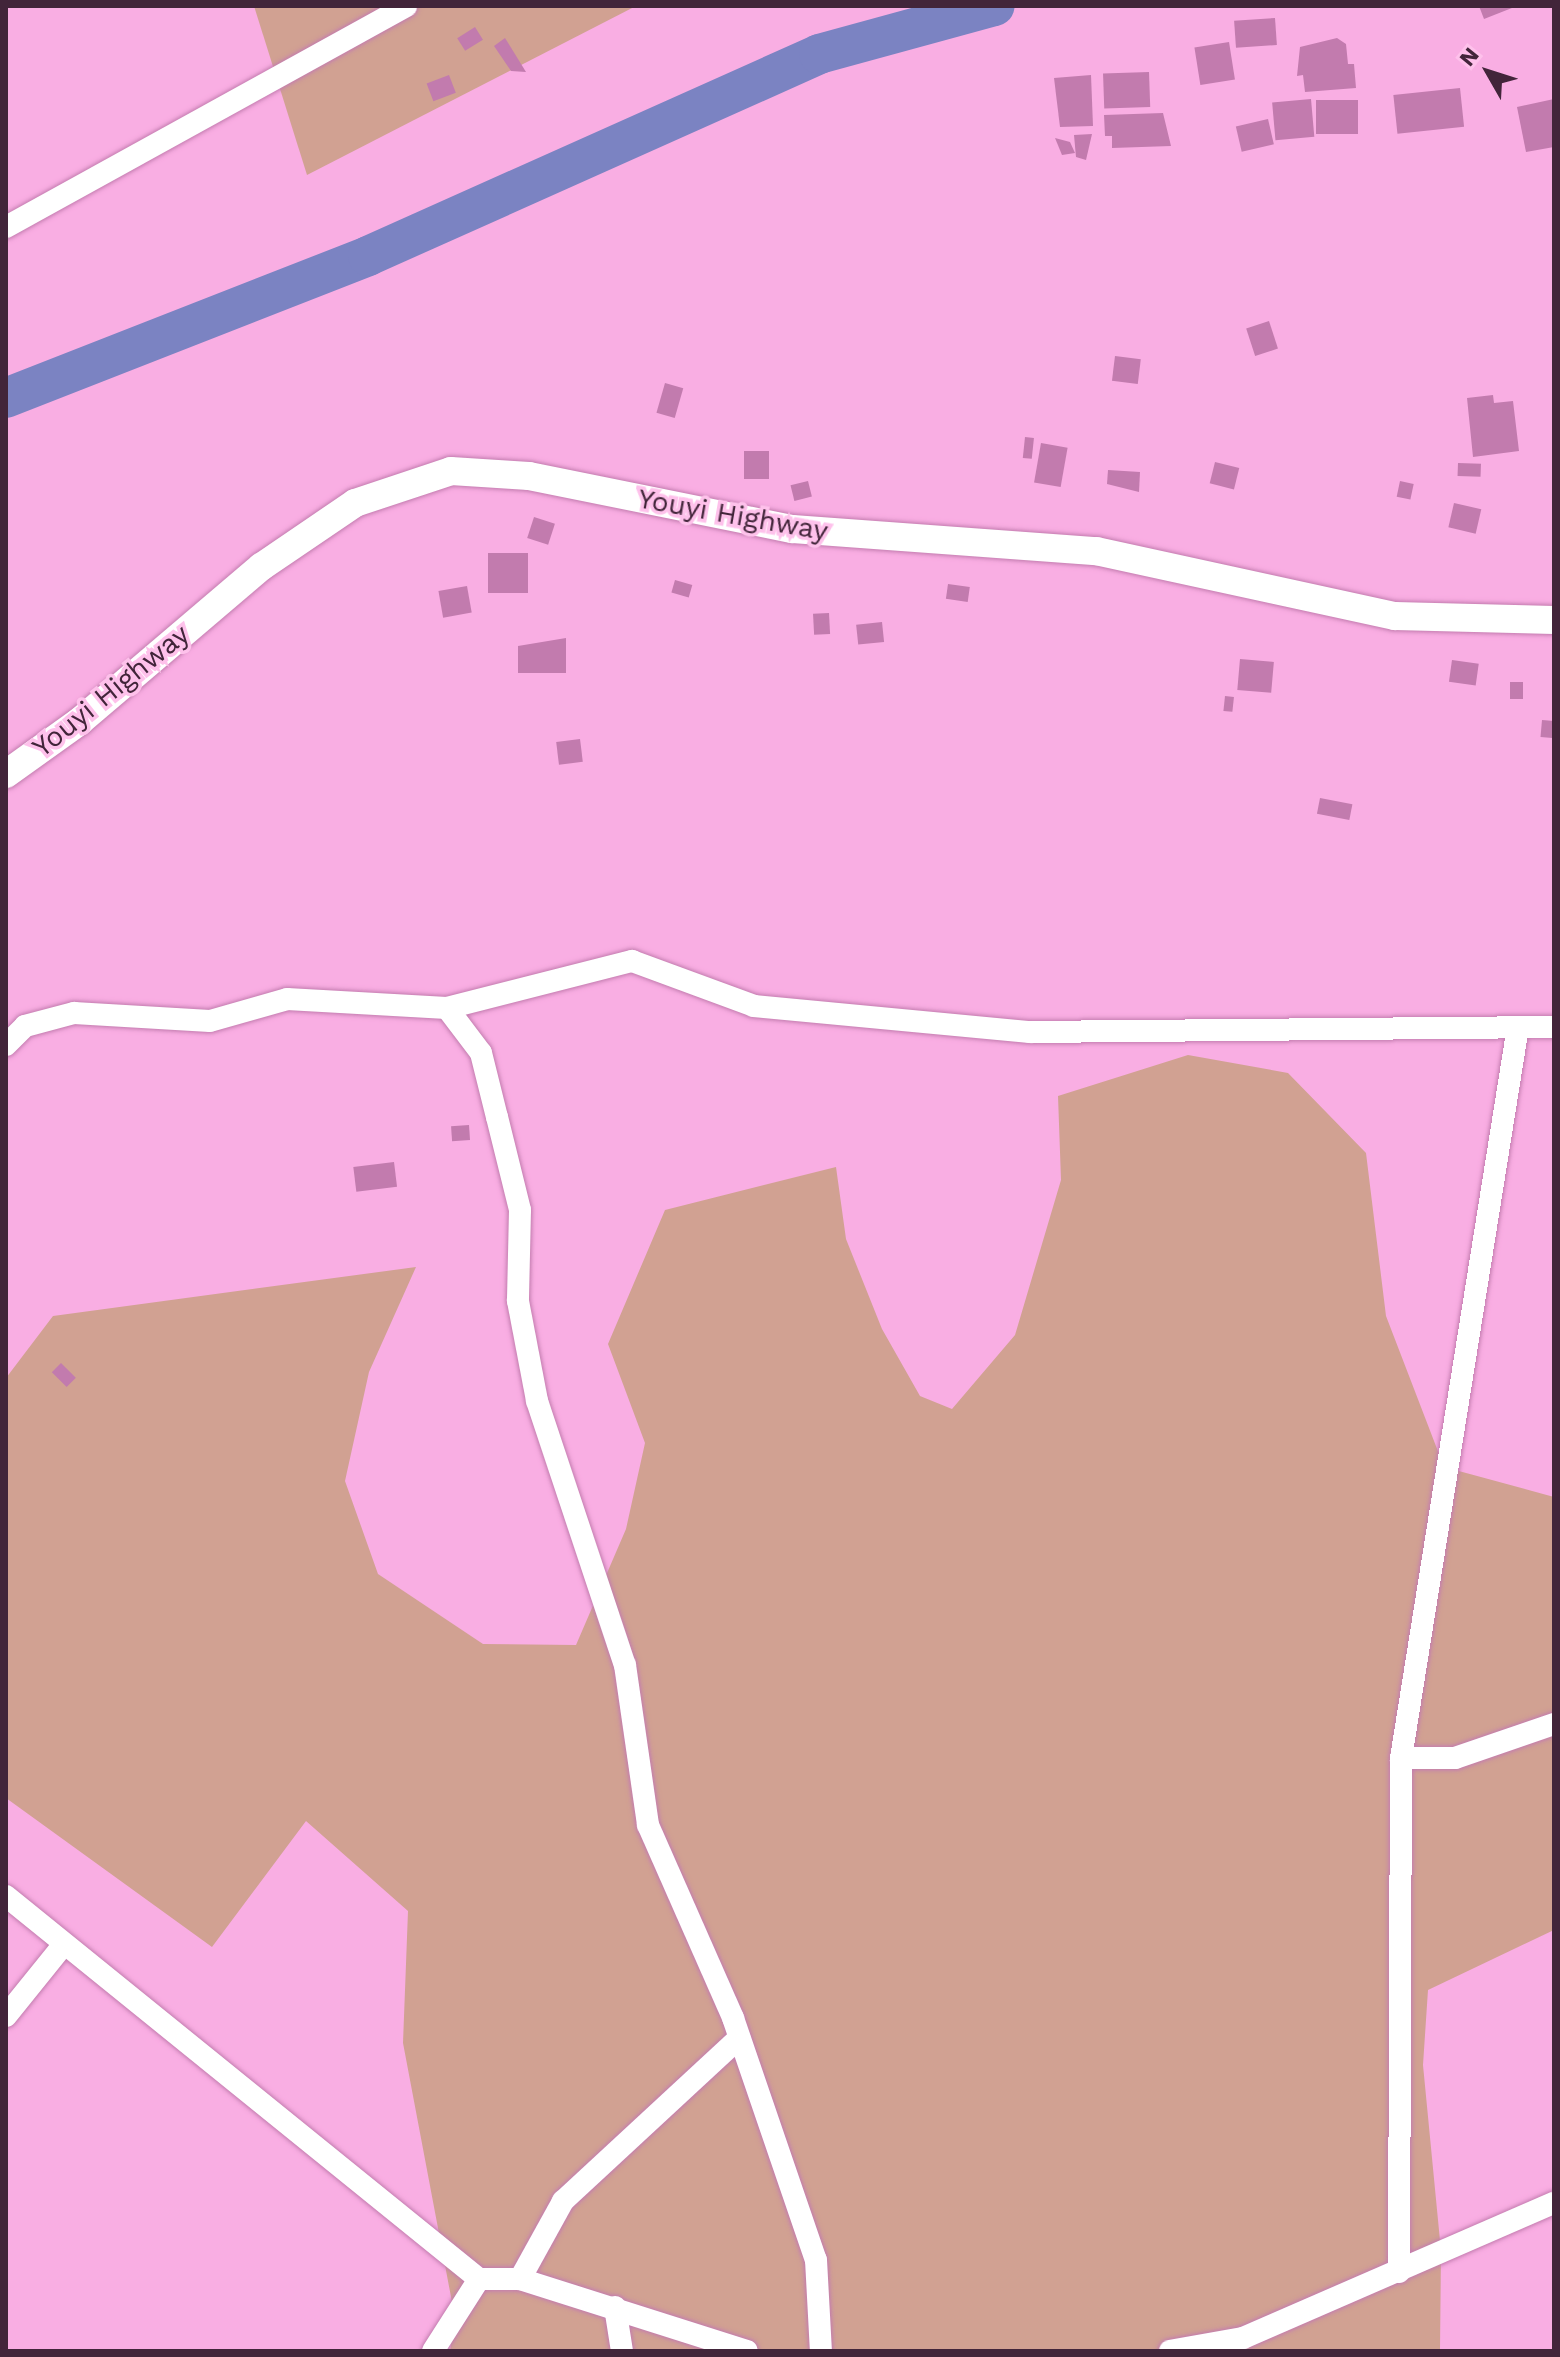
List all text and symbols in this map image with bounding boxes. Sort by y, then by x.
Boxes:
north arrow [1448,32,1528,112]
text: N [1454,42,1484,71]
street label: Youyi Highway [635,482,831,548]
street label: Youyi Highway [26,617,196,765]

